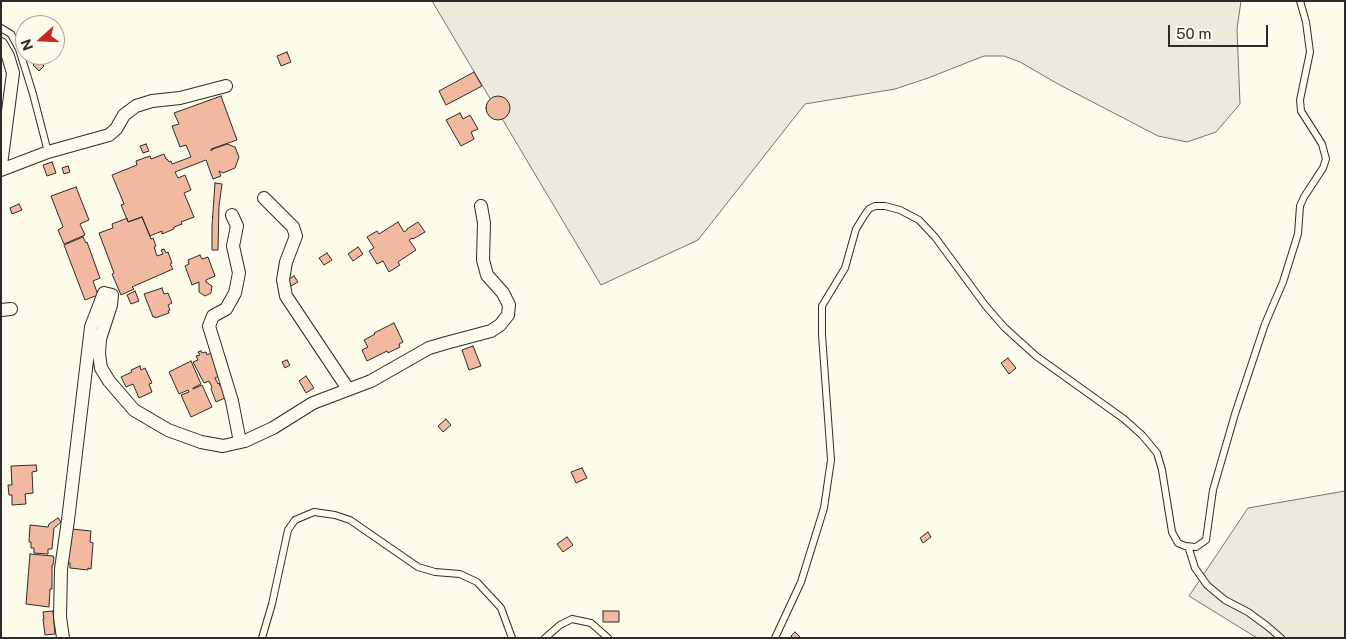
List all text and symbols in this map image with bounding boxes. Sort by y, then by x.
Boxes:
north arrow [15,15,65,65]
scale bar [1171,15,1271,47]
text: 50 m [1176,25,1211,42]
text: N [17,37,36,53]

